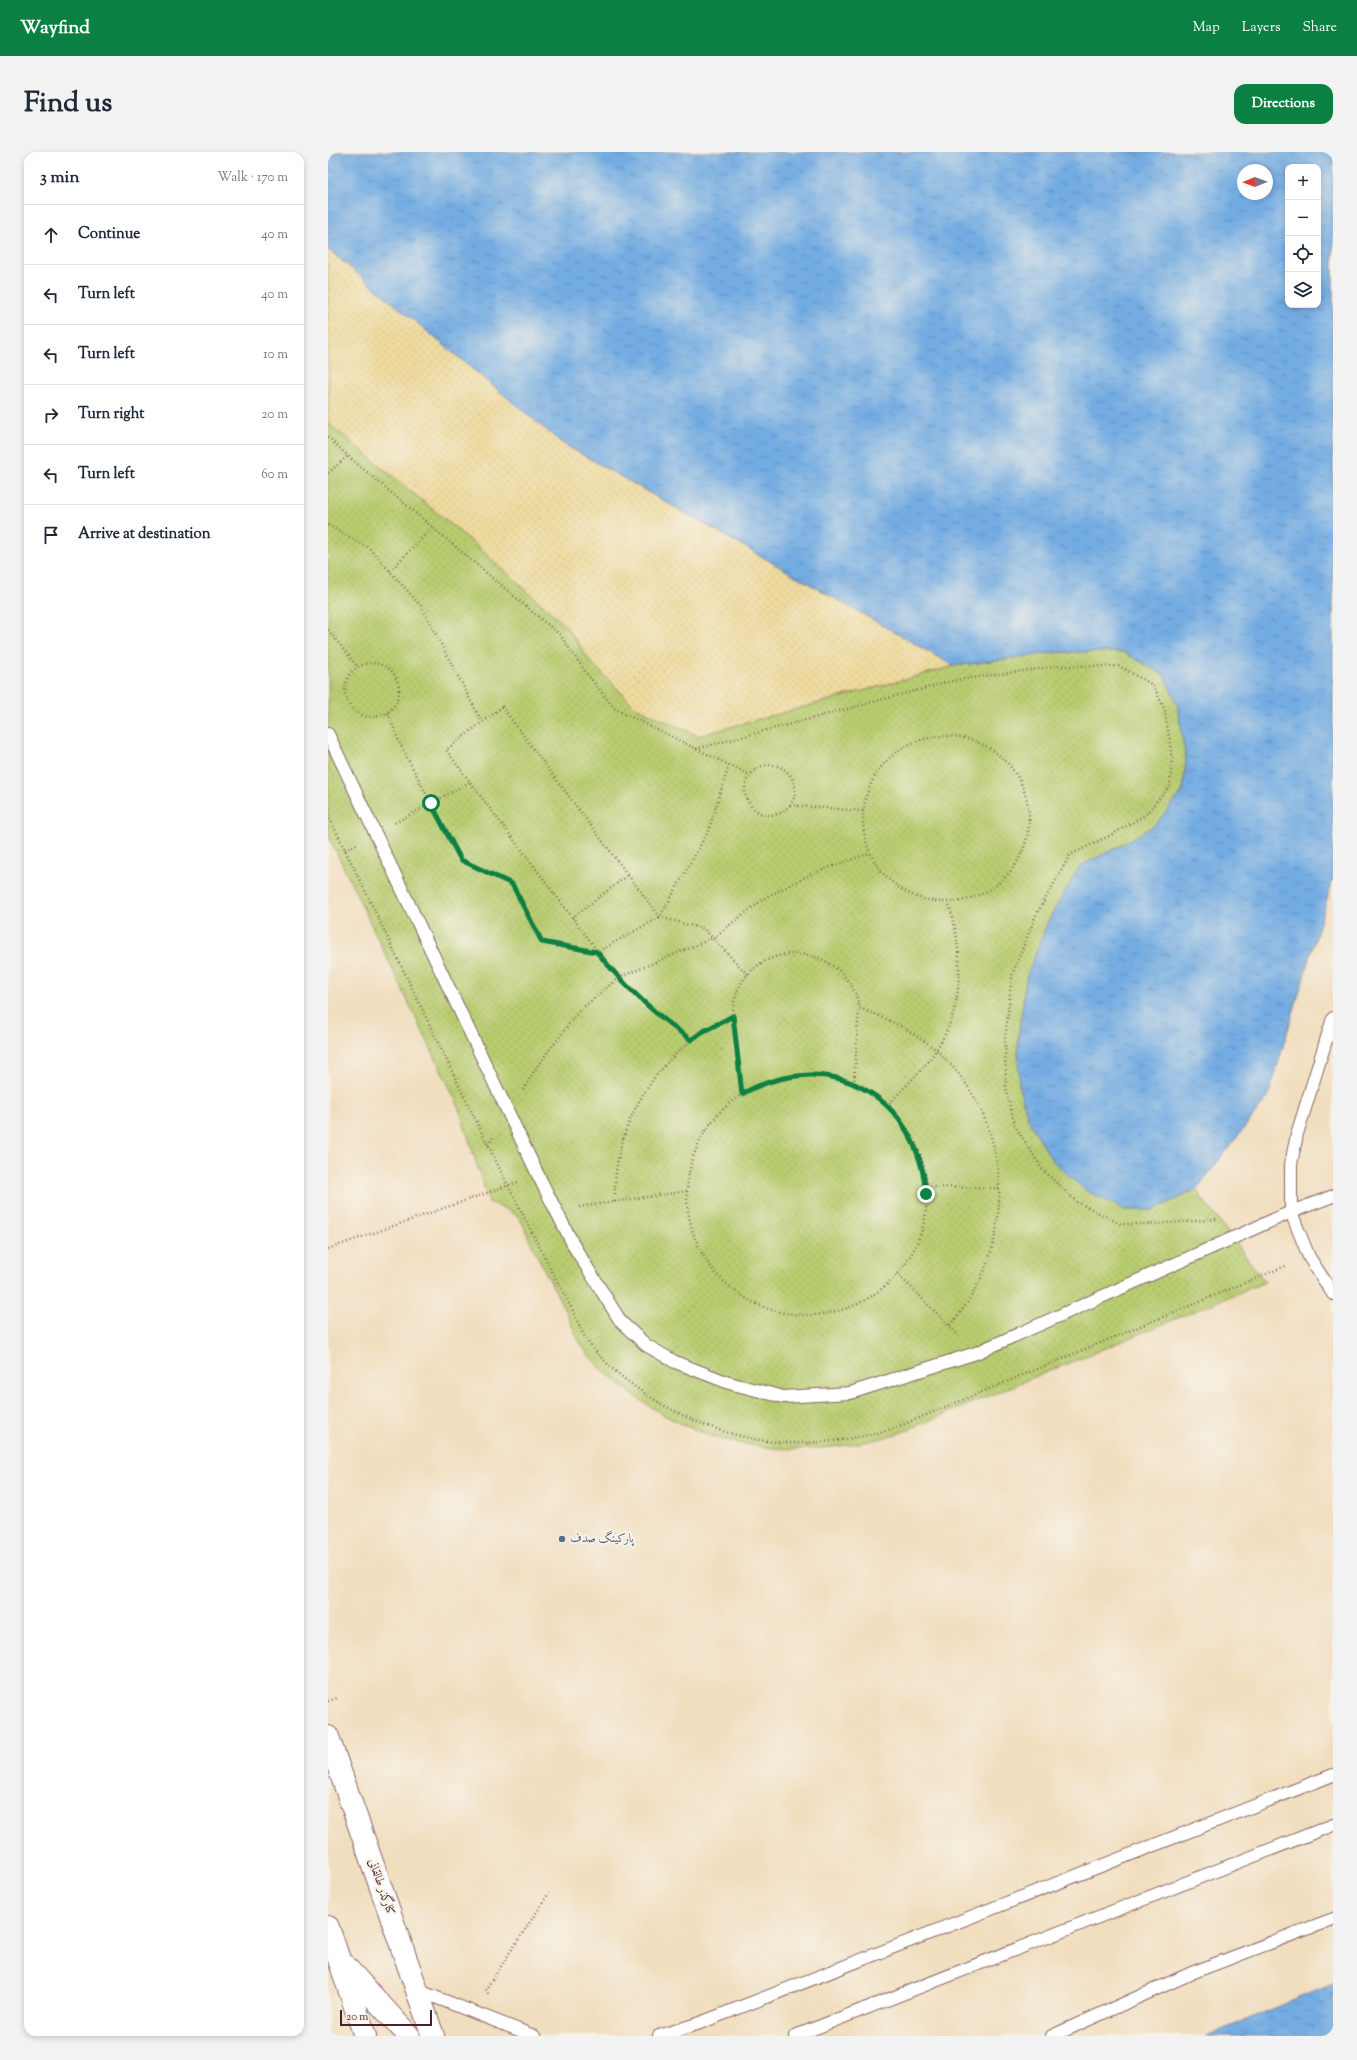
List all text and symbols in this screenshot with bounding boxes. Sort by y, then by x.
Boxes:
text: Wayfind [20,15,90,42]
text: Map [1193,18,1220,38]
text: Layers [1242,18,1280,38]
text: Share [1302,18,1337,38]
text: Find us [24,84,112,124]
button: Directions [1234,84,1333,124]
north arrow [1237,164,1273,200]
map controls [1285,164,1321,308]
button: + [1285,164,1321,200]
text: 3 min [40,166,79,190]
text: Walk · 170 m [218,169,288,187]
button: − [1285,200,1321,236]
icon: ahead [40,224,62,246]
text: Continue [78,224,140,245]
text: 40 m [261,226,288,244]
button: locate [1285,236,1321,272]
button: layers [1285,272,1321,308]
icon: left [40,284,62,306]
text: Turn left [78,284,135,305]
text: 40 m [261,286,288,304]
icon: left [40,344,62,366]
text: Turn left [78,344,135,365]
text: 10 m [263,346,288,364]
icon: right [40,404,62,426]
text: Turn right [78,404,144,425]
text: 20 m [262,406,288,424]
icon: left [40,464,62,486]
text: Turn left [78,464,135,485]
text: 60 m [261,466,288,484]
icon: arrive [40,524,62,546]
text: Arrive at destination [78,524,211,545]
route start [422,794,440,812]
route end [917,1185,935,1203]
place label: پارکینگ صدف [570,1530,635,1548]
marker: پارکینگ صدف [557,1534,567,1544]
street label: کنارگذر طالقانی [363,1856,400,1918]
scale bar [340,2008,432,2027]
text: 20 m [346,2009,368,2025]

